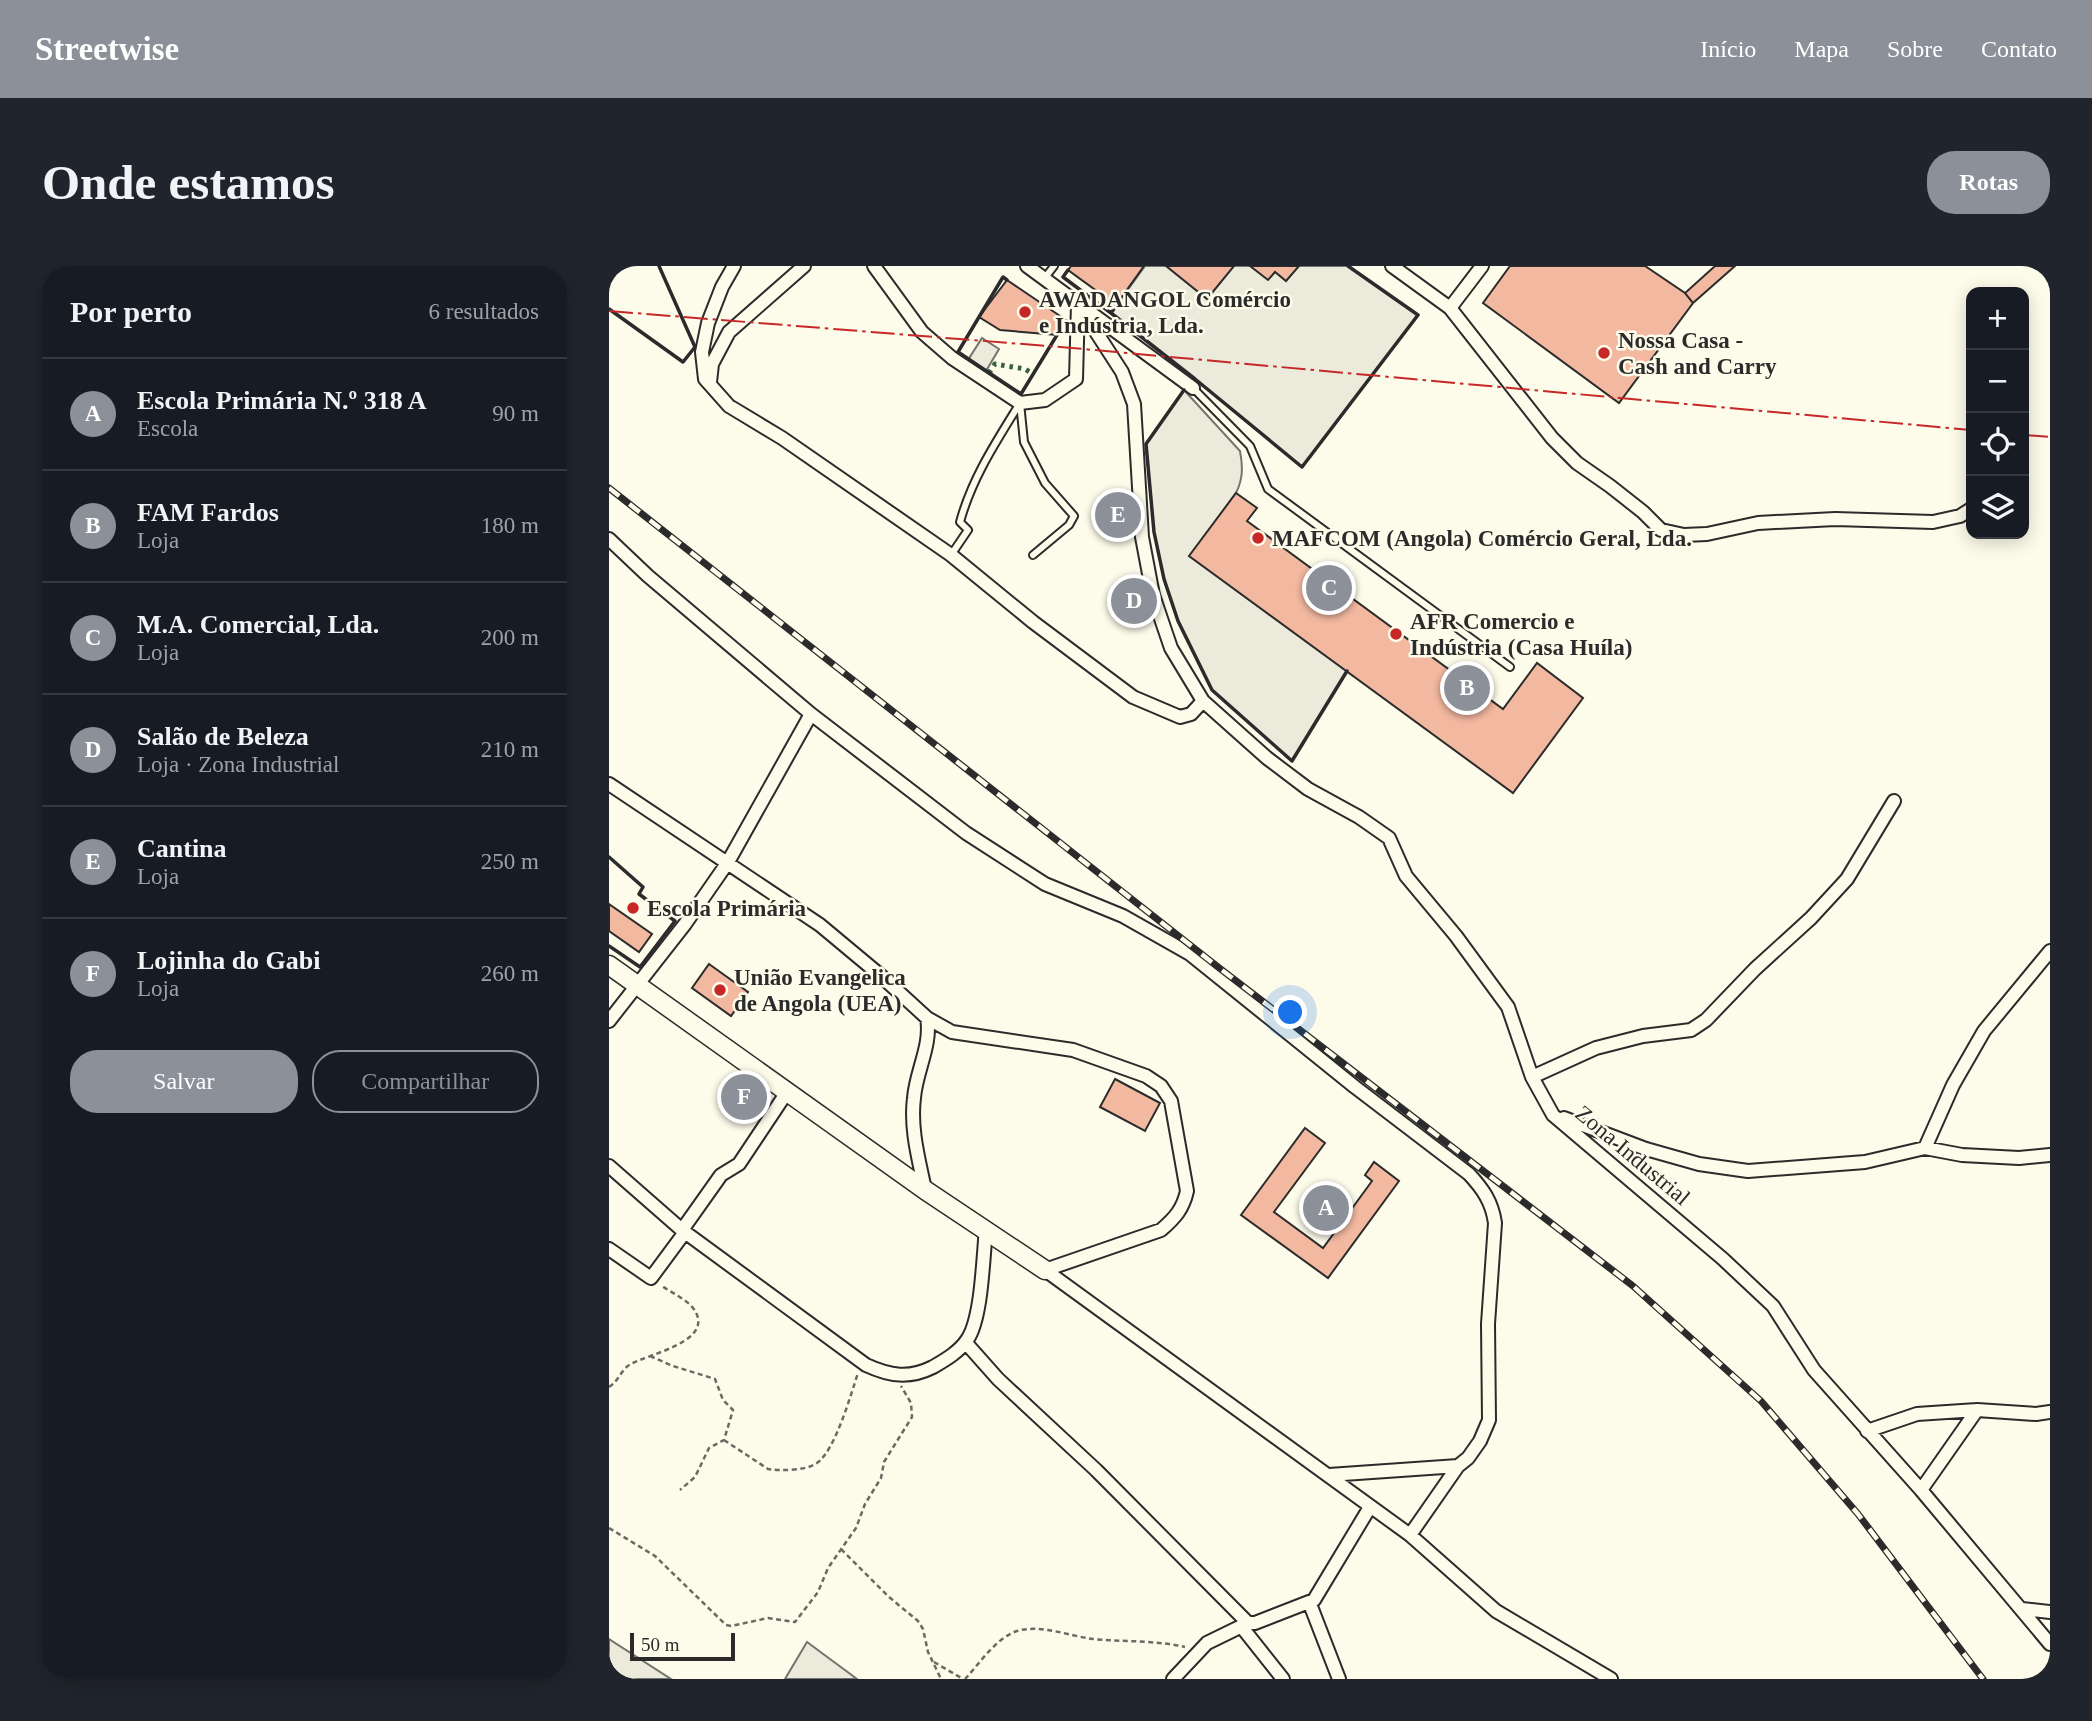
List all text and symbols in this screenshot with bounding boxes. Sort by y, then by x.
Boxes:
text: Streetwise [35,31,179,67]
text: Início [1700,36,1756,62]
text: Mapa [1794,36,1849,62]
text: Sobre [1887,36,1943,62]
text: Contato [1981,36,2057,62]
button: Rotas [1927,151,2050,214]
text: Onde estamos [42,155,335,210]
place label: AWADANGOL Comércio e Indústria, Lda. [1039,287,1291,338]
map controls [1966,287,2029,539]
button: + [1966,287,2029,350]
text: Por perto [70,295,192,328]
text: 6 resultados [428,299,539,324]
marker: AWADANGOL Comércio e Indústria, Lda. [1017,304,1033,320]
place label: Nossa Casa - Cash and Carry [1618,328,1777,379]
marker: Nossa Casa - Cash and Carry [1596,345,1612,361]
button: − [1966,350,2029,413]
text: Escola Primária N.º 318 A [137,386,427,415]
text: A [85,401,101,426]
text: 90 m [492,401,539,426]
button: locate [1966,413,2029,476]
text: Escola [137,416,198,441]
button: layers [1966,476,2029,539]
pin: E [1095,489,1141,541]
text: FAM Fardos [137,498,279,527]
text: B [85,513,101,538]
text: 180 m [481,513,539,538]
place label: MAFCOM (Angola) Comércio Geral, Lda. [1272,526,1692,551]
text: Loja [137,528,179,553]
marker: MAFCOM (Angola) Comércio Geral, Lda. [1250,530,1266,546]
pin: C [1306,562,1352,614]
pin: D [1111,575,1157,627]
place label: AFR Comercio e Indústria (Casa Huíla) [1410,609,1632,660]
text: M.A. Comercial, Lda. [137,610,379,639]
text: C [85,625,101,650]
text: 200 m [481,625,539,650]
marker: AFR Comercio e Indústria (Casa Huíla) [1388,626,1404,642]
text: Loja [137,640,179,665]
pin: B [1444,662,1490,714]
text: Salão de Beleza [137,722,309,751]
text: D [85,737,101,762]
text: 210 m [481,737,539,762]
text: Loja · Zona Industrial [137,752,339,777]
text: Cantina [137,834,227,863]
text: E [85,849,101,874]
text: 250 m [481,849,539,874]
text: Loja [137,864,179,889]
place label: Escola Primária [647,896,807,921]
marker: Escola Primária [625,900,641,916]
text: Lojinha do Gabi [137,946,321,975]
text: F [86,961,100,986]
text: 260 m [481,961,539,986]
place label: União Evangelica de Angola (UEA) [734,965,906,1016]
text: Loja [137,976,179,1001]
marker: União Evangelica de Angola (UEA) [712,982,728,998]
your location [1273,995,1307,1029]
button: Salvar [70,1050,298,1113]
button: Compartilhar [312,1050,539,1113]
pin: F [721,1071,767,1123]
street label: Zona Industrial [1571,1100,1695,1210]
pin: A [1303,1182,1349,1234]
scale bar [630,1630,735,1662]
text: 50 m [641,1634,680,1655]

